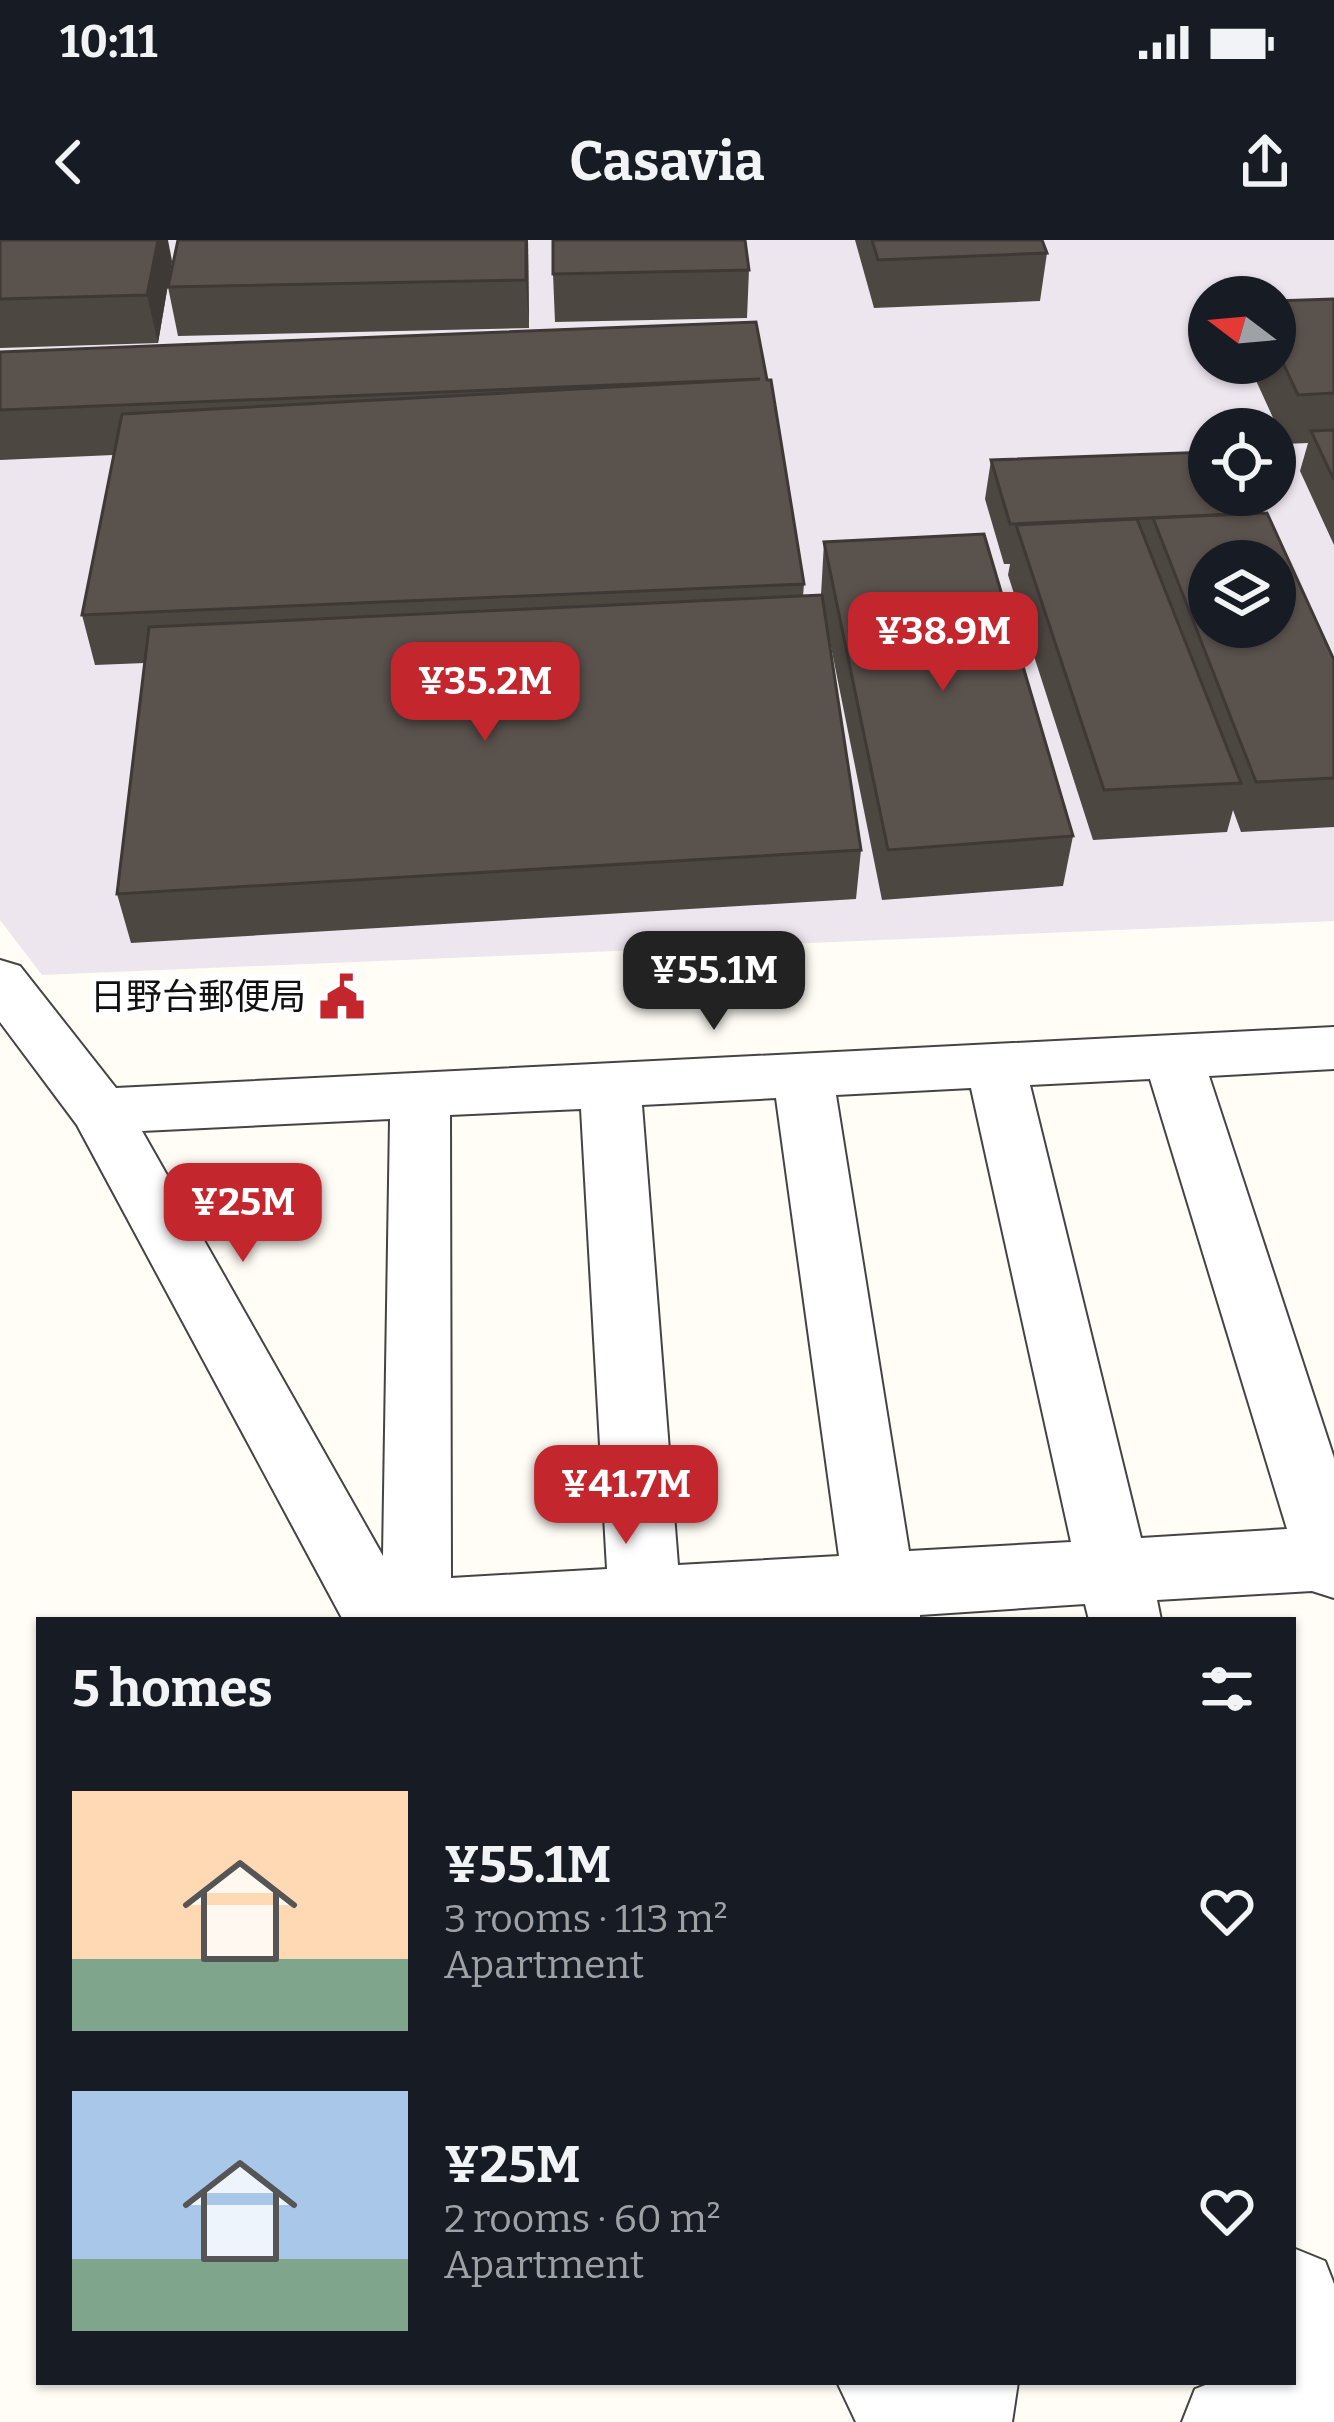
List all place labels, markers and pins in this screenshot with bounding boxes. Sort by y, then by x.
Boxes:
pin: ¥38.9M [845,592,1041,694]
pin: ¥35.2M [387,642,583,744]
pin: ¥55.1M [616,931,812,1033]
public building icon: 日野台郵便局 [317,972,367,1022]
place label: 日野台郵便局 [90,975,306,1019]
pin: ¥25M [172,1163,314,1265]
pin: ¥41.7M [528,1445,724,1547]

